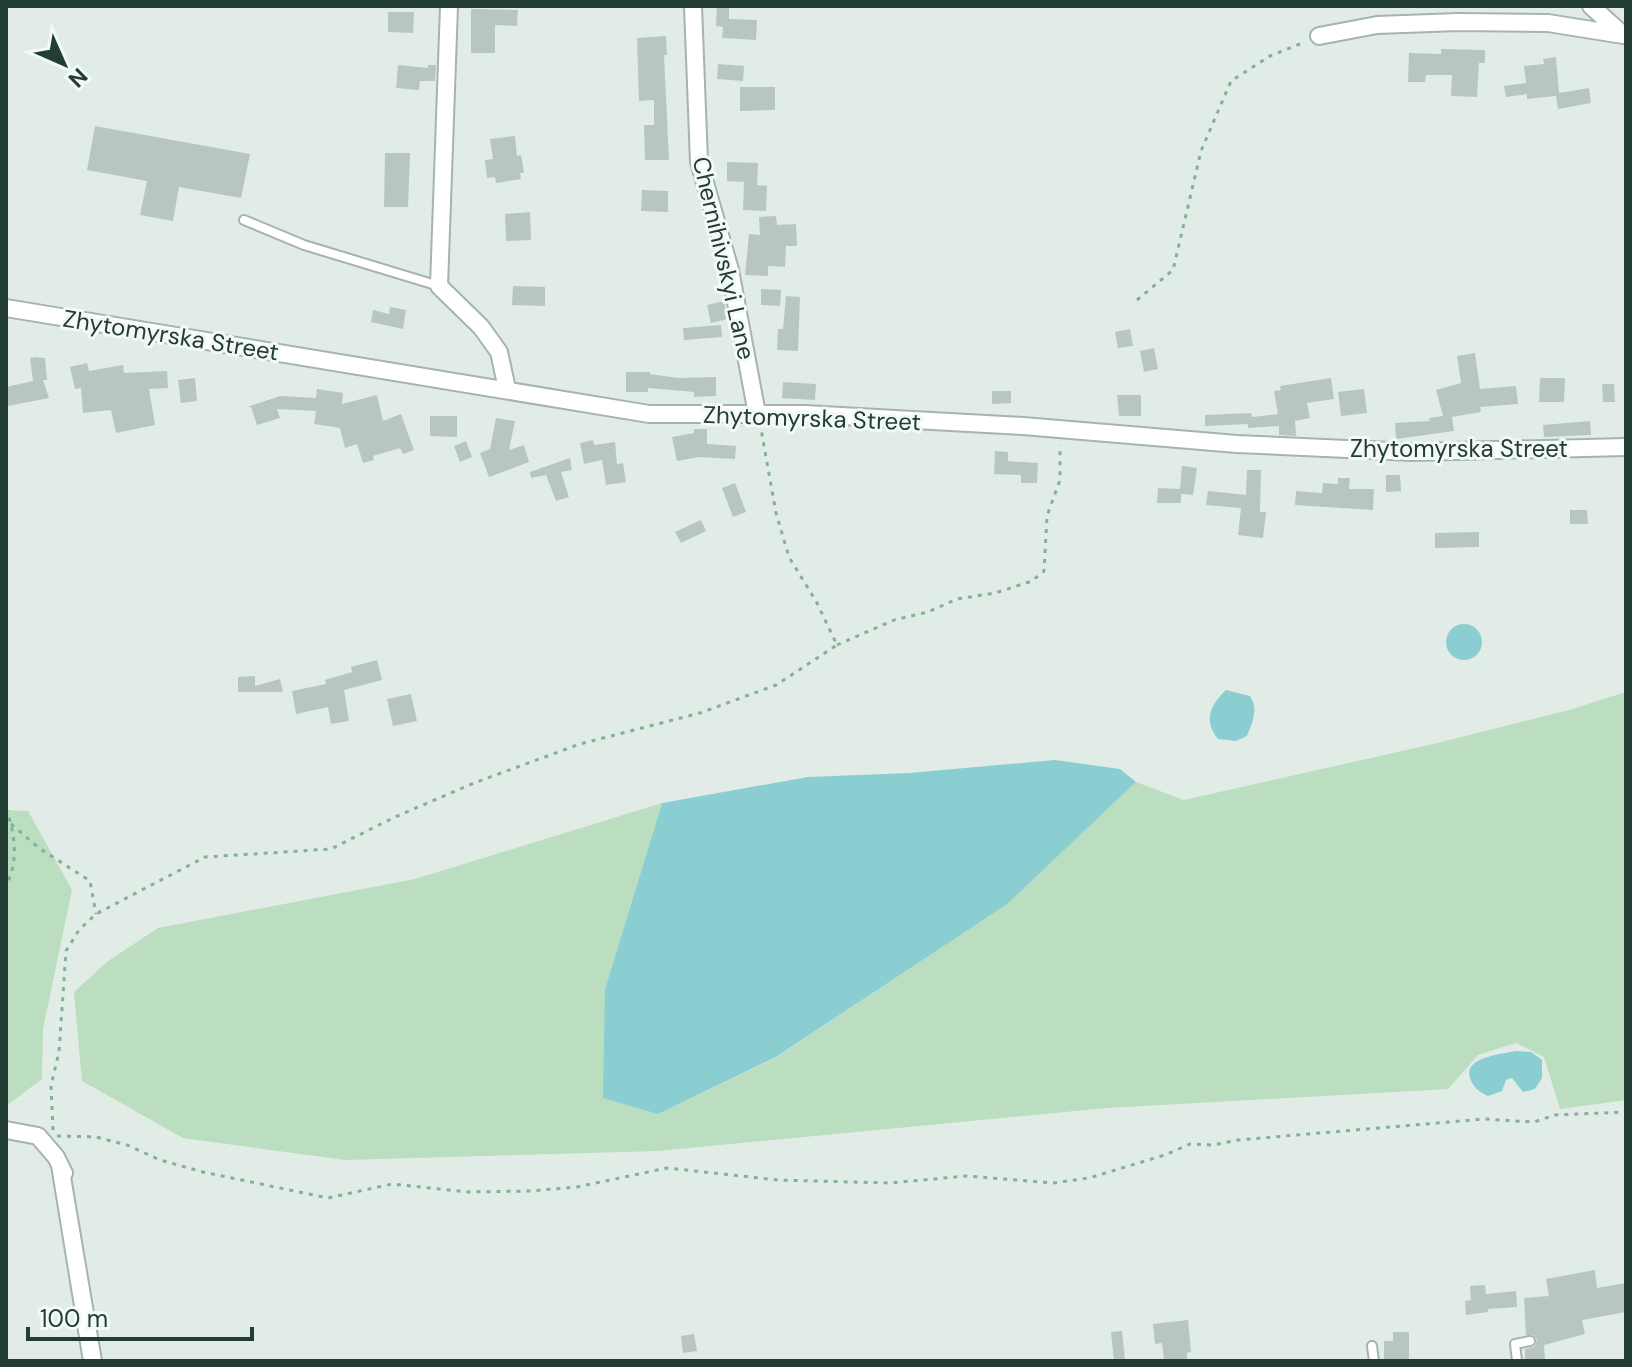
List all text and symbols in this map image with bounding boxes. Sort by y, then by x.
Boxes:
north arrow [24,24,104,104]
text: N [62,62,94,94]
street label: Chernihivskyi Lane [686,153,762,363]
street label: Zhytomyrska Street [61,303,281,367]
street label: Zhytomyrska Street [703,399,921,437]
street label: Zhytomyrska Street [1350,433,1568,464]
scale bar [28,1291,252,1341]
text: 100 m [40,1303,108,1334]

